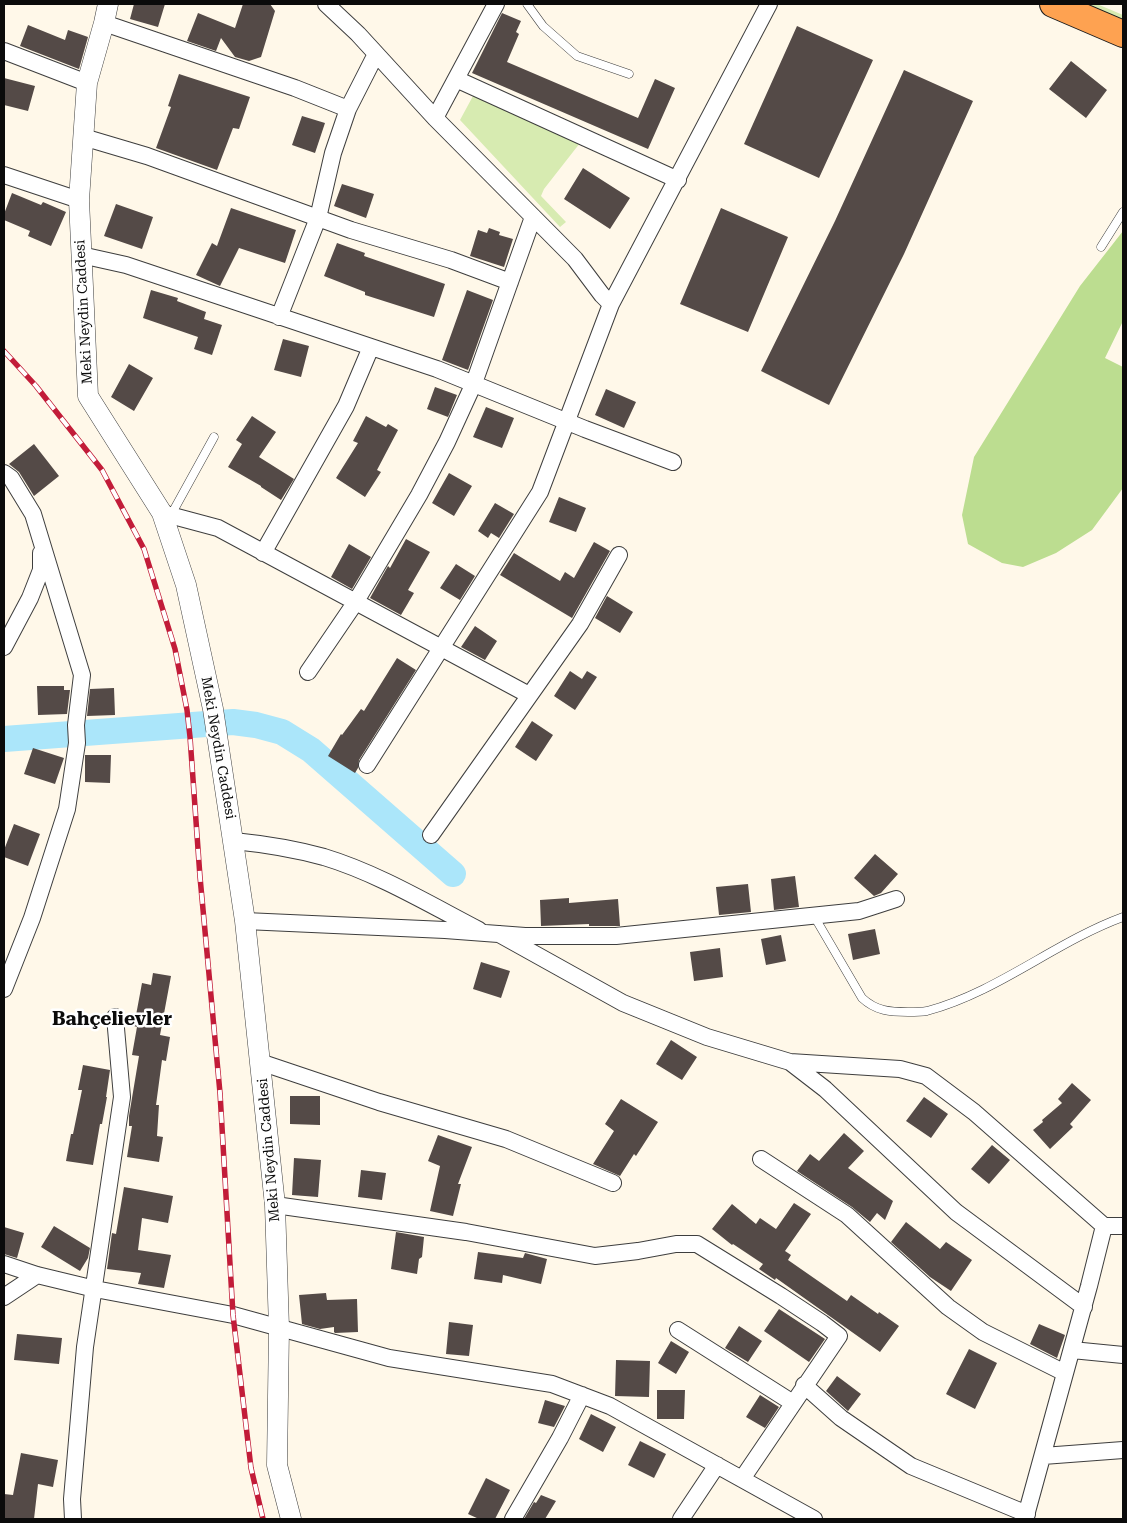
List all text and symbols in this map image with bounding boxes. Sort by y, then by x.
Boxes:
street label: Meki Neydin Caddesi [72,239,96,385]
street label: Meki Neydin Caddesi [197,675,239,821]
district label: Bahçelievler [52,1008,172,1030]
street label: Meki Neydin Caddesi [254,1077,284,1223]

